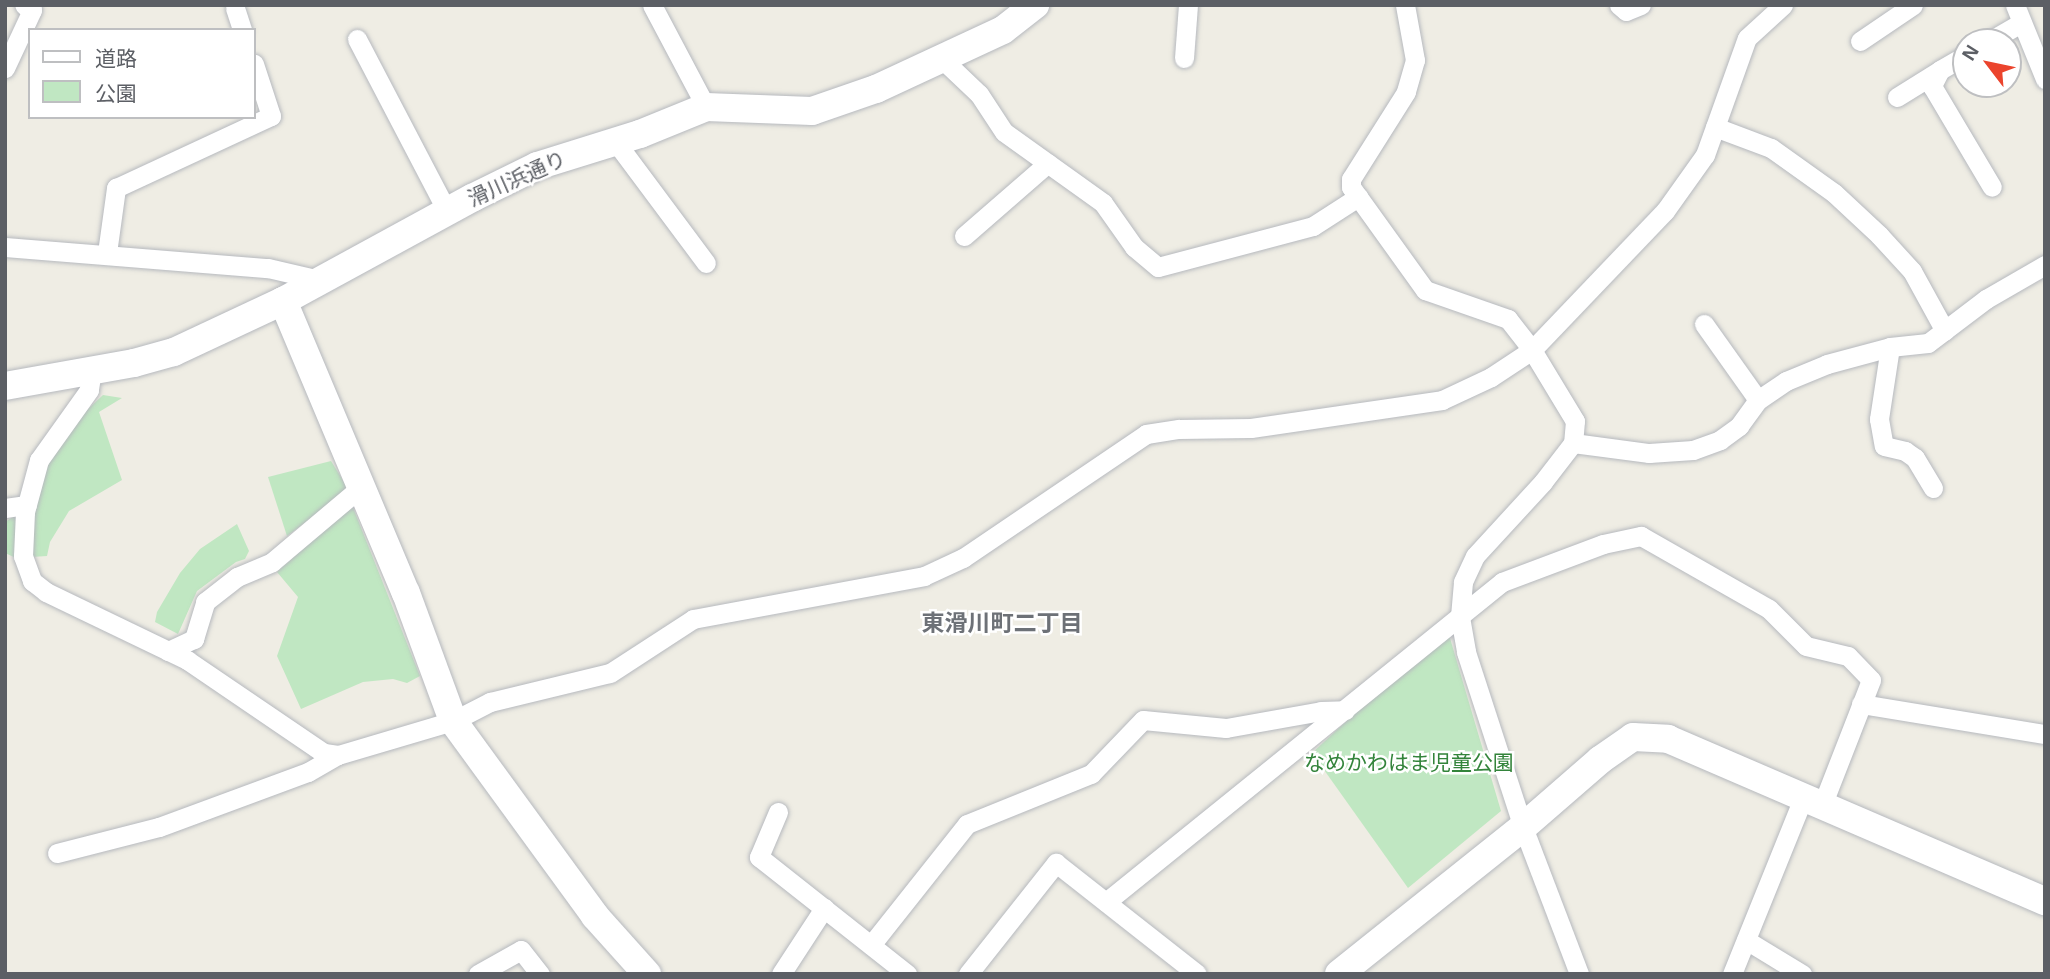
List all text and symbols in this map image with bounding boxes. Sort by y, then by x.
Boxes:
legend [28,28,256,119]
north arrow [1952,28,2022,98]
text: N [1958,41,1983,64]
text: 道路 [95,47,137,70]
text: 公園 [95,82,137,105]
street label: 滑川浜通り [464,146,570,212]
district label: 東滑川町二丁目 [922,609,1082,637]
park label: なめかわはま児童公園 [1304,750,1514,776]

